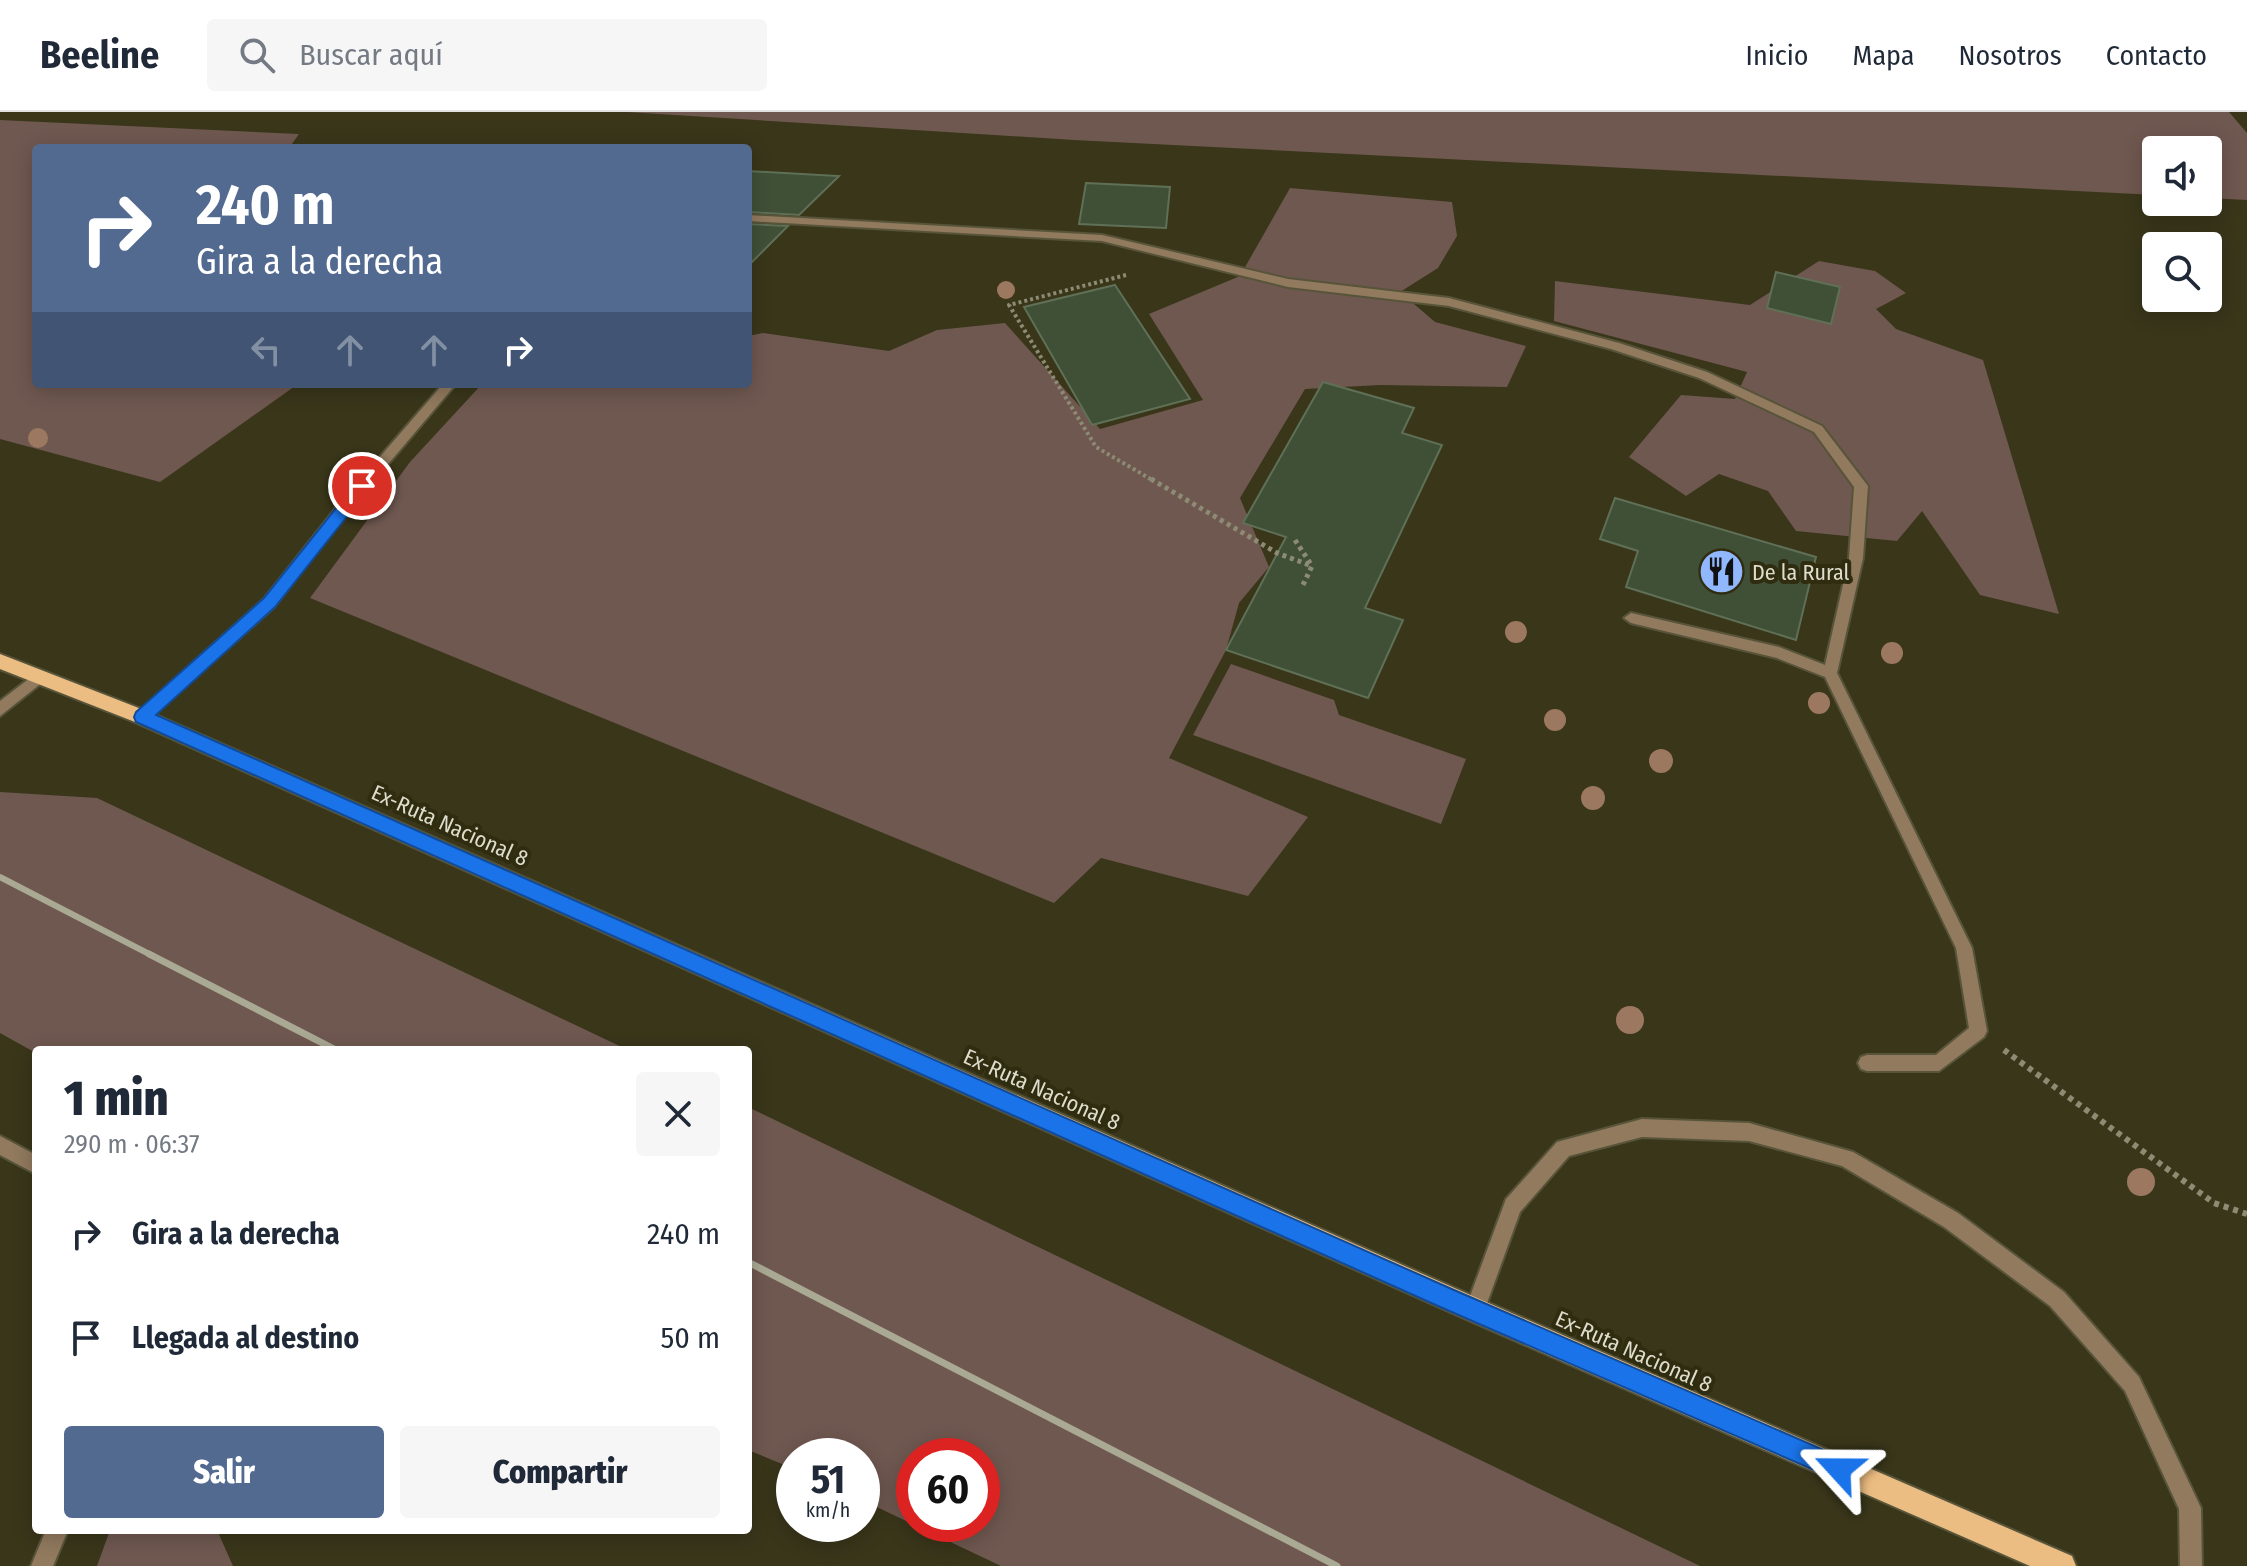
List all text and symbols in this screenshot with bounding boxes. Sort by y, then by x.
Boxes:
search box [207,19,767,91]
text: Beeline [40,32,159,78]
icon: search [235,33,279,77]
text: Buscar aquí [299,37,443,73]
text: Inicio [1746,39,1808,72]
text: Mapa [1852,39,1914,72]
text: Nosotros [1958,39,2062,72]
text: Contacto [2106,39,2207,72]
map controls [2142,136,2222,312]
button: sound [2142,136,2222,216]
text: 240 m [196,172,335,239]
icon: right [64,176,168,280]
button: search [2142,232,2222,312]
text: Gira a la derecha [196,240,443,284]
icon: left [244,328,288,372]
icon: ahead [328,328,372,372]
icon: ahead [412,328,456,372]
icon: right [496,328,540,372]
pin [328,452,396,520]
icon: arrive [340,464,384,508]
restaurant icon: De la Rural [1697,548,1745,596]
place label: De la Rural [1752,559,1850,586]
street label: Ex-Ruta Nacional 8 [367,779,532,872]
street label: Ex-Ruta Nacional 8 [959,1043,1124,1136]
text: 1 min [64,1070,168,1128]
button: close [636,1072,720,1156]
text: 290 m · 06:37 [64,1129,200,1160]
icon: right [64,1212,108,1256]
text: Gira a la derecha [132,1216,340,1252]
text: 240 m [647,1216,720,1252]
street label: Ex-Ruta Nacional 8 [1551,1305,1716,1398]
icon: arrive [64,1316,108,1360]
text: Llegada al destino [132,1320,359,1356]
text: 50 m [660,1320,720,1356]
button: Salir [64,1426,384,1518]
button: Compartir [400,1426,720,1518]
position arrow [1797,1427,1881,1511]
speed limit sign: 60 [896,1438,1000,1542]
text: 51 [811,1456,845,1504]
text: km/h [806,1498,850,1522]

